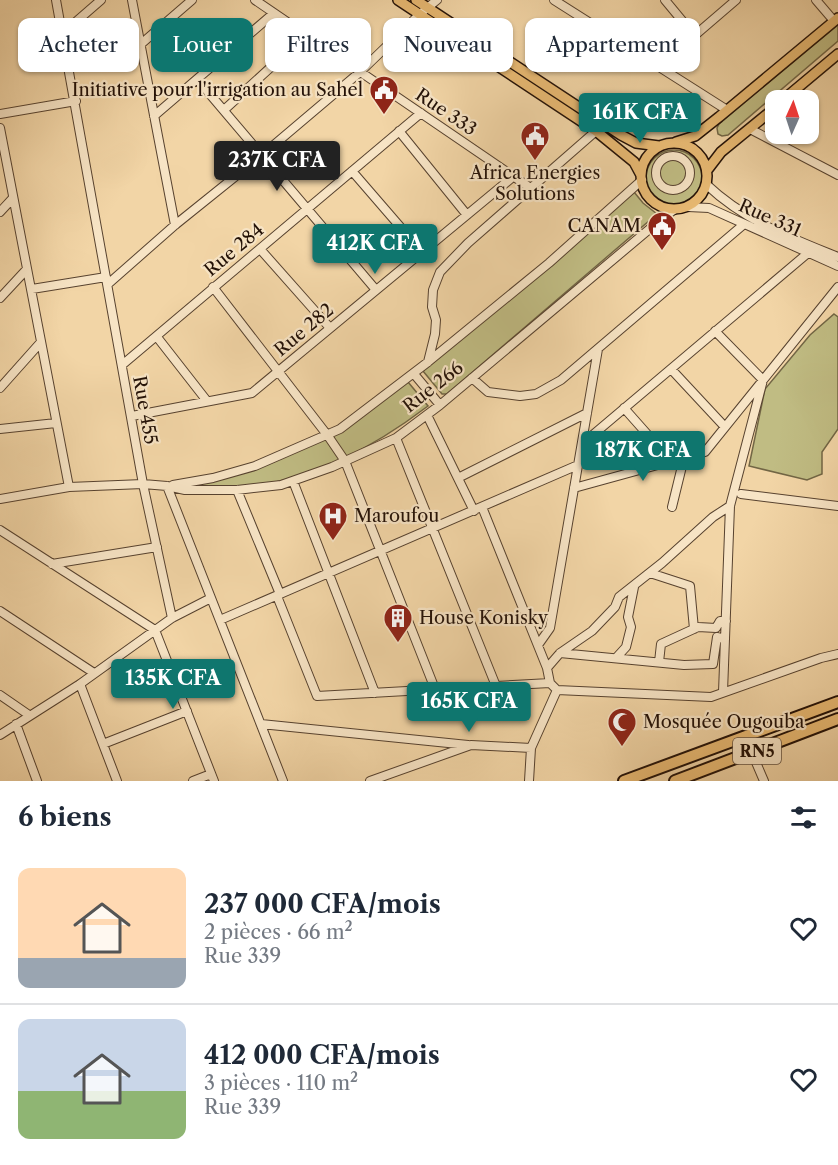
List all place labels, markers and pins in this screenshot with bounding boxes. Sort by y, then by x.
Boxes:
public building icon: Initiative pour l'irrigation au Sahel [368,74,400,116]
place label: Initiative pour l'irrigation au Sahel [72,79,363,101]
pin: 161K CFA [578,93,702,144]
public building icon: Africa Energies Solutions [519,120,551,162]
pin: 237K CFA [215,141,339,192]
place label: Africa Energies Solutions [469,162,600,205]
public building icon: CANAM [646,210,678,252]
place label: CANAM [567,215,641,237]
pin: 412K CFA [313,224,437,275]
pin: 187K CFA [581,431,705,482]
hospital icon: Maroufou [317,500,349,542]
place label: Maroufou [354,505,439,527]
building icon: House Konisky [382,602,414,644]
place label: House Konisky [419,607,549,629]
pin: 135K CFA [111,659,235,710]
pin: 165K CFA [407,682,531,733]
mosque icon: Mosquée Ougouba [606,706,638,748]
place label: Mosquée Ougouba [643,711,805,733]

